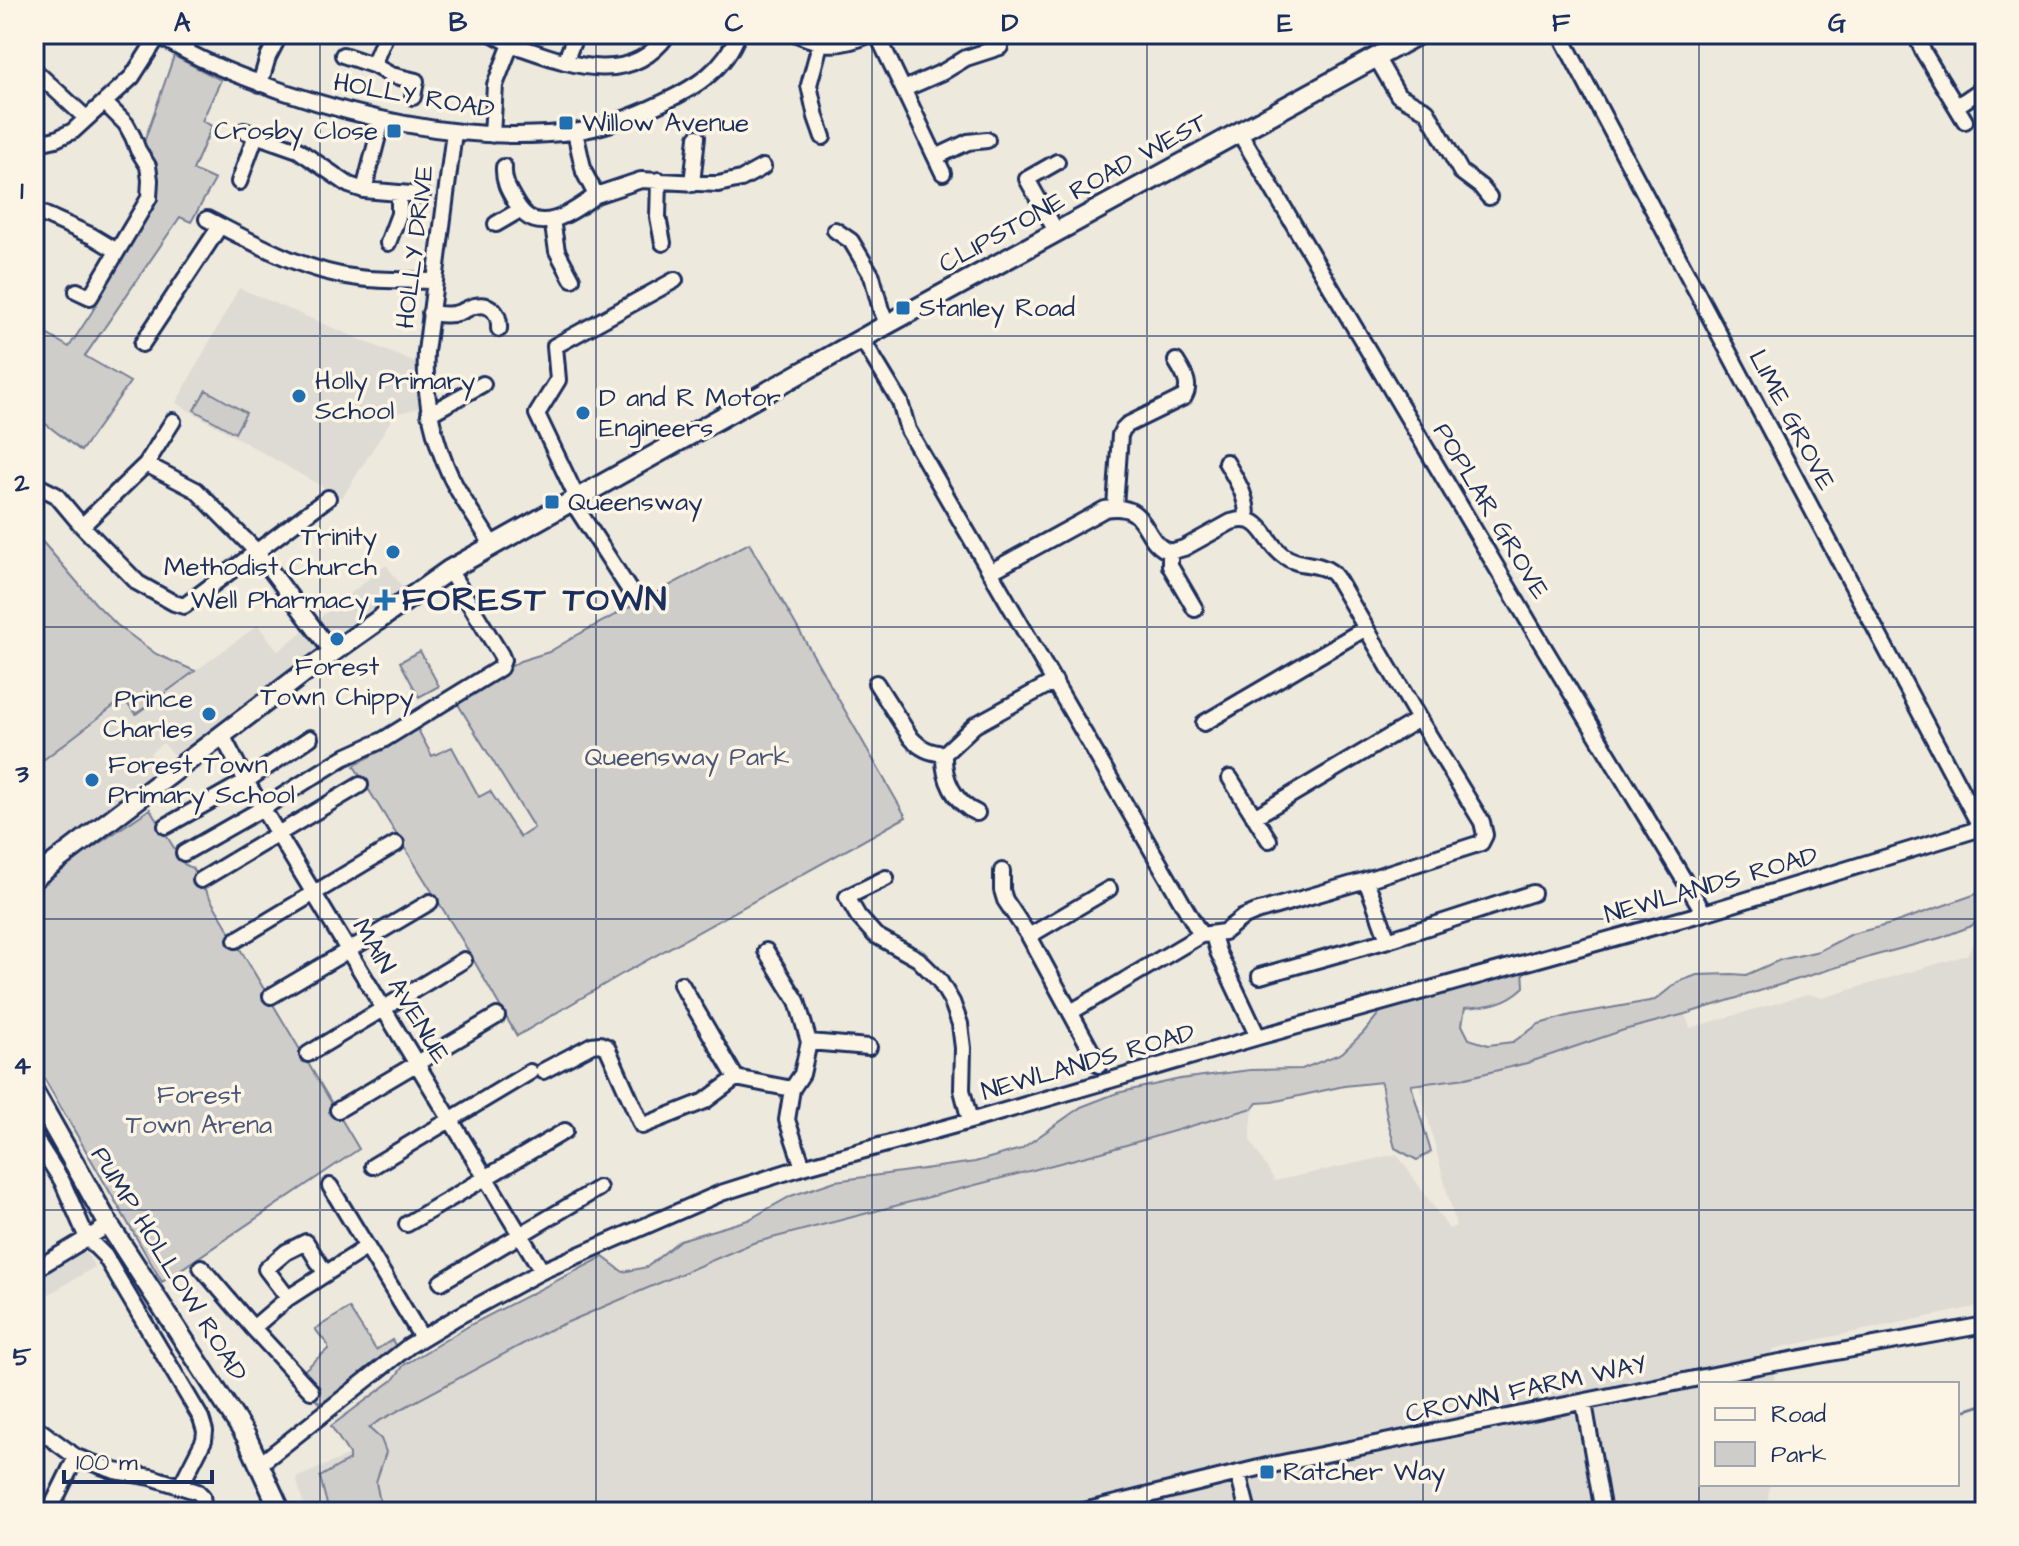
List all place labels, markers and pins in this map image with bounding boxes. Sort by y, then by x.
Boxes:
place label: Willow Avenue [582,105,749,141]
place label: Crosby Close [214,113,378,151]
marker: Willow Avenue [557,114,575,132]
marker: Crosby Close [385,122,403,140]
place label: Stanley Road [919,290,1075,328]
marker: Stanley Road [894,299,912,317]
place label: Holly Primary School [315,363,475,429]
place label: D and R Motor Engineers [599,380,781,448]
marker: Holly Primary School [290,387,308,405]
marker: D and R Motor Engineers [574,404,592,422]
place label: Queensway [568,484,702,522]
marker: Queensway [543,493,561,511]
place label: Trinity Methodist Church [164,519,377,585]
marker: Trinity Methodist Church [384,543,402,561]
place label: Well Pharmacy [191,582,369,620]
marker: Well Pharmacy [376,591,394,609]
marker: Forest Town Chippy [328,630,346,648]
place label: Forest Town Chippy [260,649,414,717]
place label: Prince Charles [103,681,193,747]
marker: Prince Charles [200,705,218,723]
place label: Forest Town Primary School [108,747,295,815]
marker: Forest Town Primary School [83,771,101,789]
place label: Ratcher Way [1283,1454,1445,1492]
marker: Ratcher Way [1258,1463,1276,1481]

